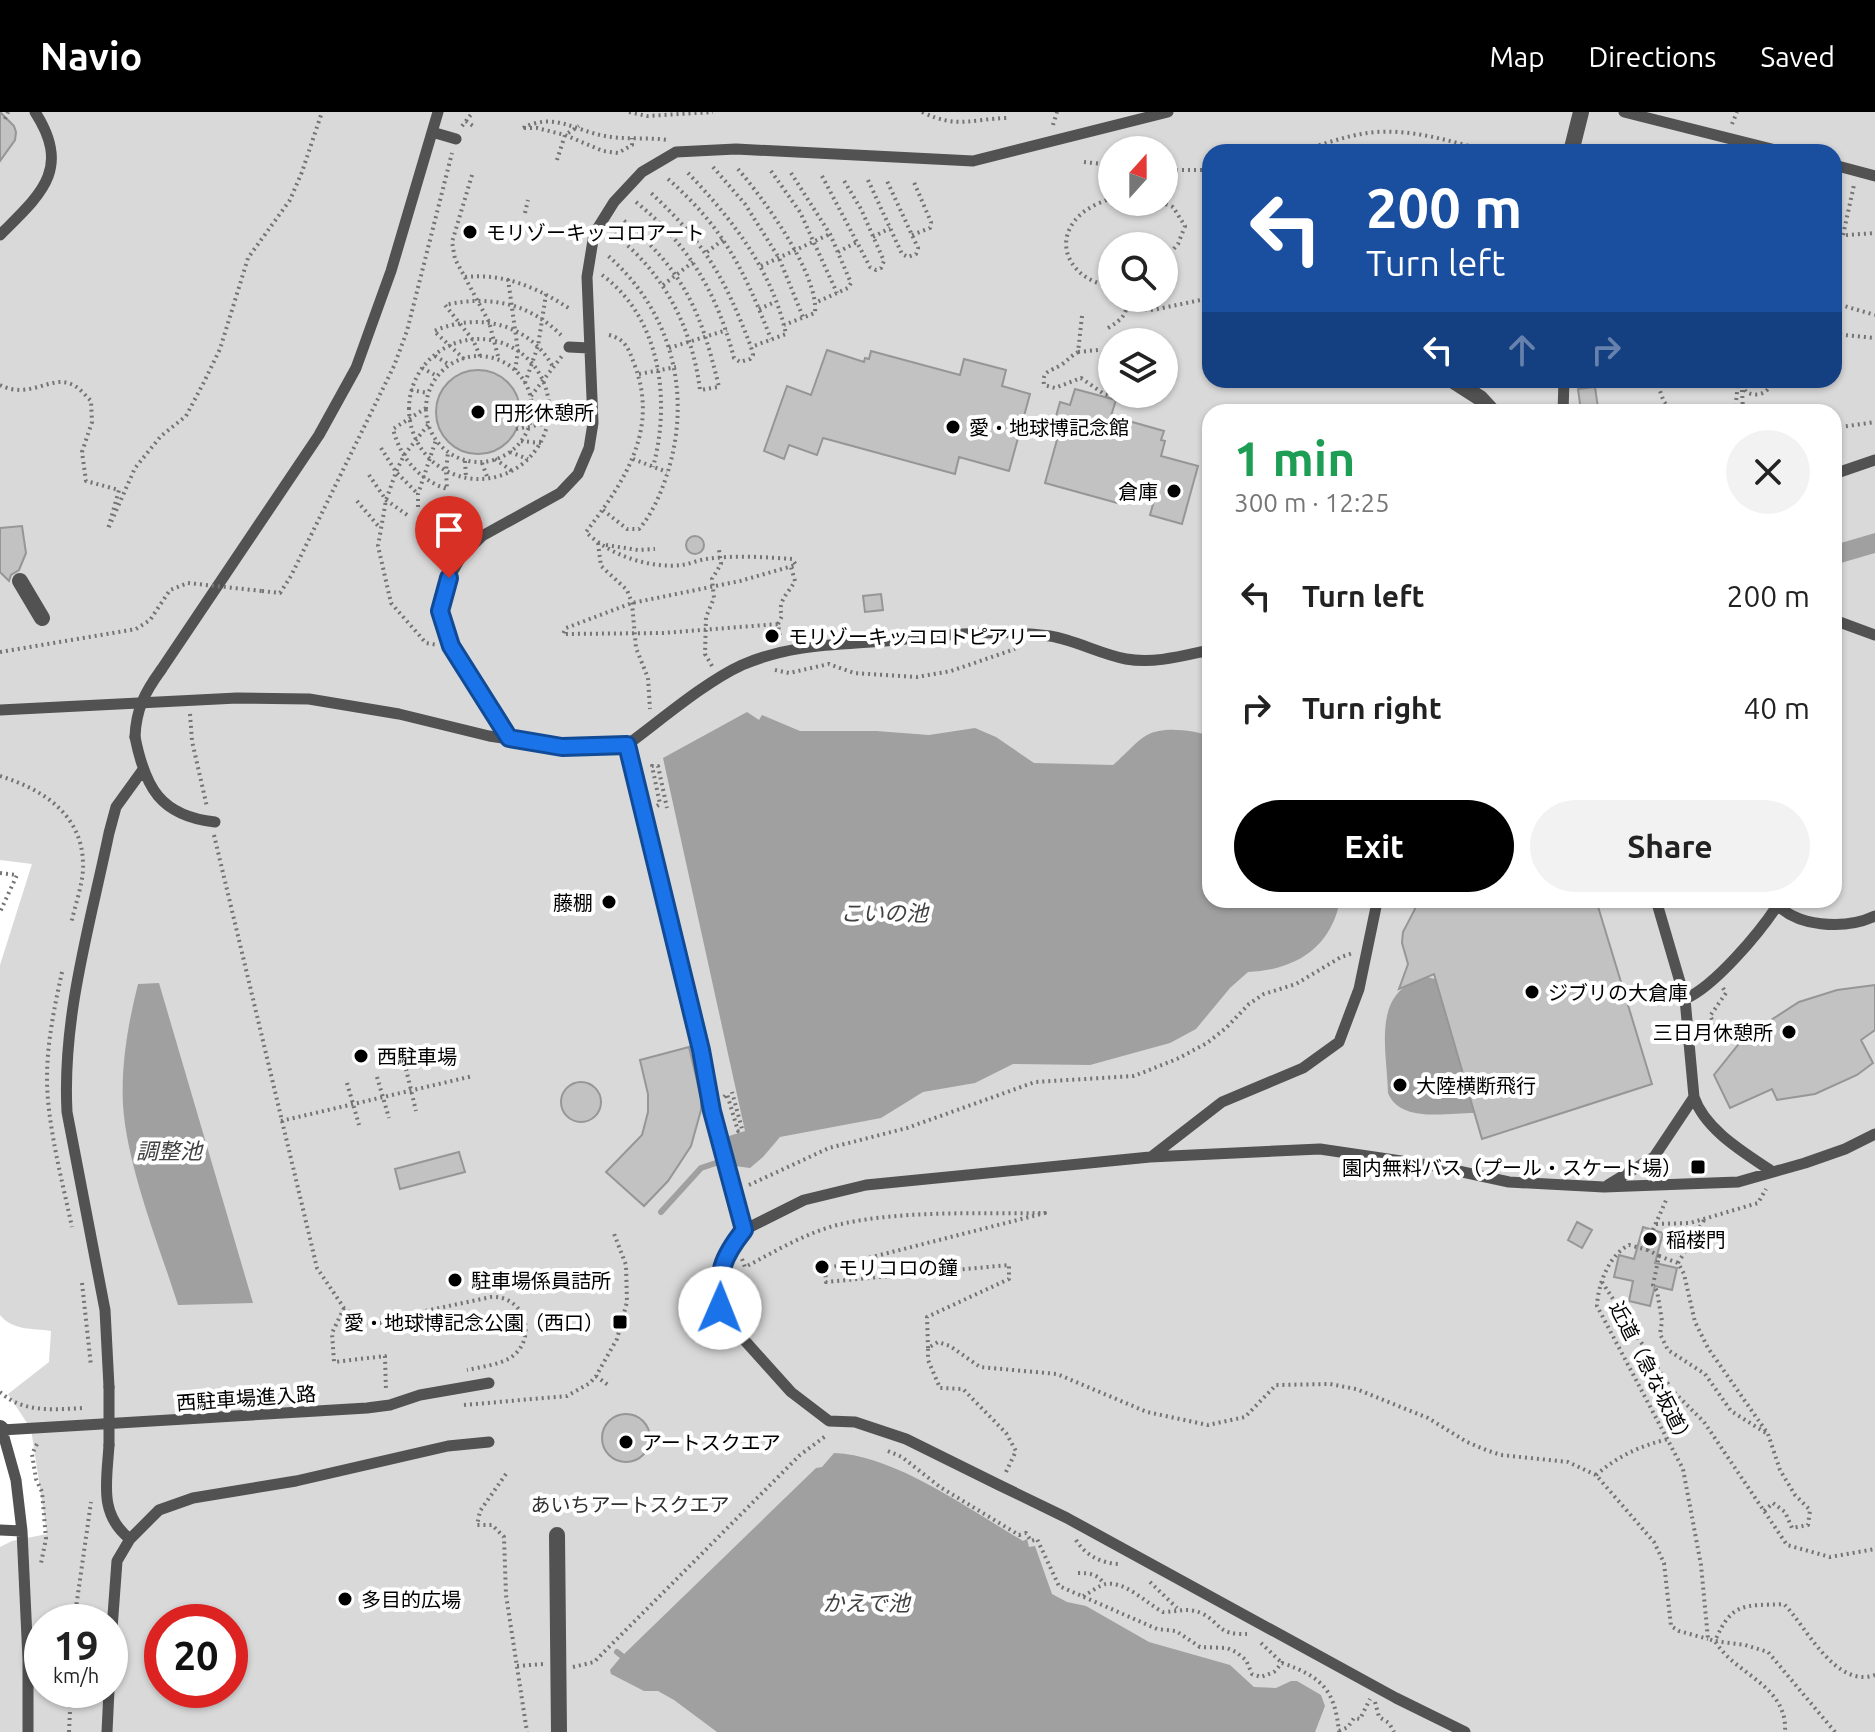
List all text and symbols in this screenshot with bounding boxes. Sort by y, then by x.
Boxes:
text: Navio [40,35,142,77]
text: Map [1489,41,1545,72]
text: Directions [1589,41,1716,72]
text: Saved [1760,41,1835,72]
north arrow [1098,136,1178,216]
map controls [1098,136,1178,408]
icon: left [1234,176,1338,280]
text: 200 m [1366,176,1522,239]
place label: モリゾーキッコロアート [486,221,705,244]
marker: モリゾーキッコロアート [461,223,479,241]
button: search [1098,232,1178,312]
text: Turn left [1366,242,1505,283]
button: layers [1098,328,1178,408]
icon: left [1416,328,1460,372]
icon: ahead [1500,328,1544,372]
icon: right [1584,328,1628,372]
place label: 円形休憩所 [494,401,594,424]
marker: 円形休憩所 [469,403,487,421]
place label: 愛・地球博記念館 [969,416,1129,439]
marker: 愛・地球博記念館 [944,418,962,436]
button: close [1726,430,1810,514]
text: 1 min [1234,431,1355,485]
place label: 倉庫 [1118,480,1158,503]
marker: 倉庫 [1165,482,1183,500]
text: 300 m · 12:25 [1234,488,1390,517]
pin [415,496,483,578]
icon: arrive [427,508,471,552]
icon: left [1234,574,1278,618]
text: Turn left [1302,579,1424,613]
text: 200 m [1726,579,1810,613]
place label: モリゾーキッコロトピアリー [788,625,1048,648]
marker: モリゾーキッコロトピアリー [763,627,781,645]
icon: right [1234,686,1278,730]
text: Turn right [1302,691,1442,725]
text: 40 m [1743,691,1810,725]
button: Exit [1234,800,1514,892]
button: Share [1530,800,1810,892]
place label: 藤棚 [553,891,593,914]
marker: 藤棚 [600,893,618,911]
water label: こいの池 [840,900,930,925]
place label: ジブリの大倉庫 [1548,981,1688,1004]
marker: ジブリの大倉庫 [1523,983,1541,1001]
place label: 三日月休憩所 [1653,1021,1773,1044]
marker: 三日月休憩所 [1780,1023,1798,1041]
place label: 西駐車場 [377,1045,457,1068]
marker: 西駐車場 [352,1047,370,1065]
place label: 大陸横断飛行 [1416,1074,1536,1097]
marker: 大陸横断飛行 [1391,1076,1409,1094]
water label: 調整池 [136,1138,204,1163]
place label: 園内無料バス（プール・スケート場） [1342,1156,1682,1179]
marker: 園内無料バス（プール・スケート場） [1689,1158,1707,1176]
place label: 稲楼門 [1666,1228,1726,1251]
marker: 稲楼門 [1641,1230,1659,1248]
place label: モリコロの鐘 [838,1256,958,1279]
marker: モリコロの鐘 [813,1258,831,1276]
position arrow [678,1266,762,1350]
place label: 駐車場係員詰所 [471,1269,611,1292]
marker: 駐車場係員詰所 [446,1271,464,1289]
street label: 近道（急な坂道） [1605,1297,1699,1451]
place label: 愛・地球博記念公園（西口） [344,1311,604,1334]
marker: 愛・地球博記念公園（西口） [611,1313,629,1331]
street label: 西駐車場進入路 [175,1382,317,1414]
place label: アートスクエア [642,1431,781,1454]
marker: アートスクエア [617,1433,635,1451]
park label: あいちアートスクエア [531,1493,729,1516]
place label: 多目的広場 [361,1588,461,1611]
marker: 多目的広場 [336,1590,354,1608]
water label: かえで池 [822,1590,912,1615]
speed limit sign: 20 [144,1604,248,1708]
text: 19 [53,1623,99,1668]
text: km/h [53,1664,99,1687]

